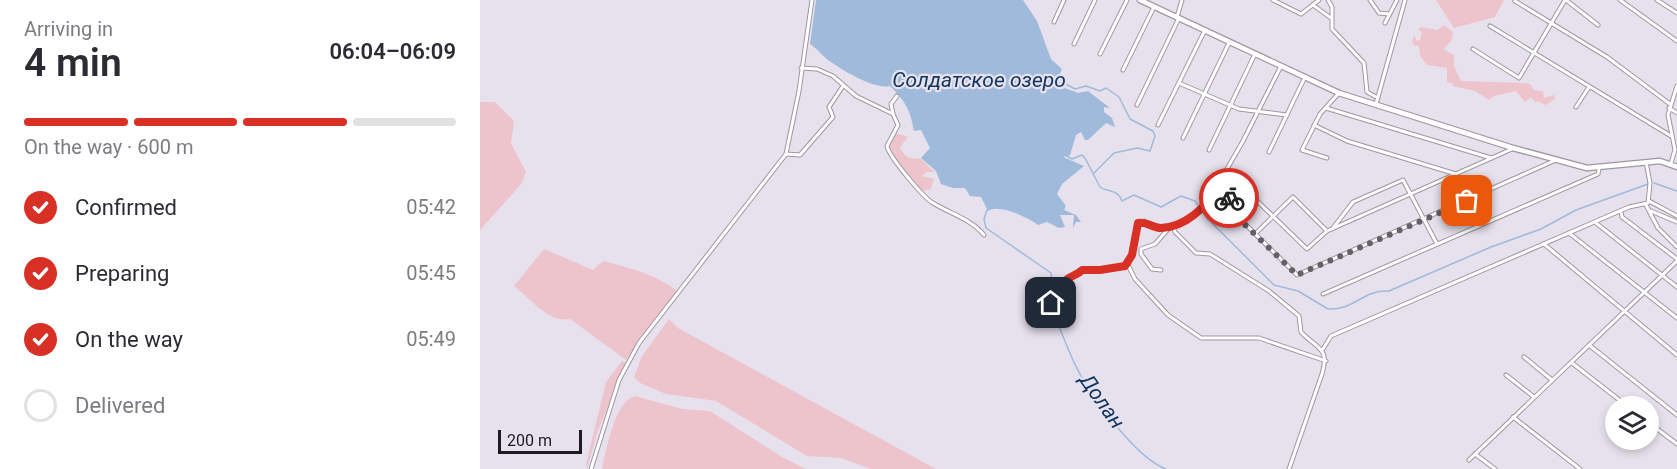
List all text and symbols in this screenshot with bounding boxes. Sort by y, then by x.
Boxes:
text: Arriving in [24,17,113,41]
text: 06:04–06:09 [329,39,456,64]
text: 4 min [24,40,122,86]
water label: Солдатское озеро [892,68,1066,92]
text: On the way · 600 m [24,135,193,159]
courier [1199,168,1259,228]
pin [1441,175,1492,226]
icon: bike [1213,182,1246,215]
icon: bag [1450,184,1483,217]
icon: check [24,191,57,224]
text: Confirmed [75,195,177,220]
text: 05:42 [406,195,456,219]
icon: check [24,257,57,290]
text: Preparing [75,261,169,286]
text: 05:45 [406,261,456,285]
pin [1025,277,1076,328]
icon: home [1034,286,1067,319]
icon: check [24,323,57,356]
text: On the way [75,327,183,352]
text: 05:49 [406,327,456,351]
water label: Долан [1073,367,1130,433]
text: Delivered [75,393,165,418]
map controls [1605,396,1659,450]
button: layers [1605,396,1659,450]
scale bar [498,427,582,454]
text: 200 m [507,431,552,450]

